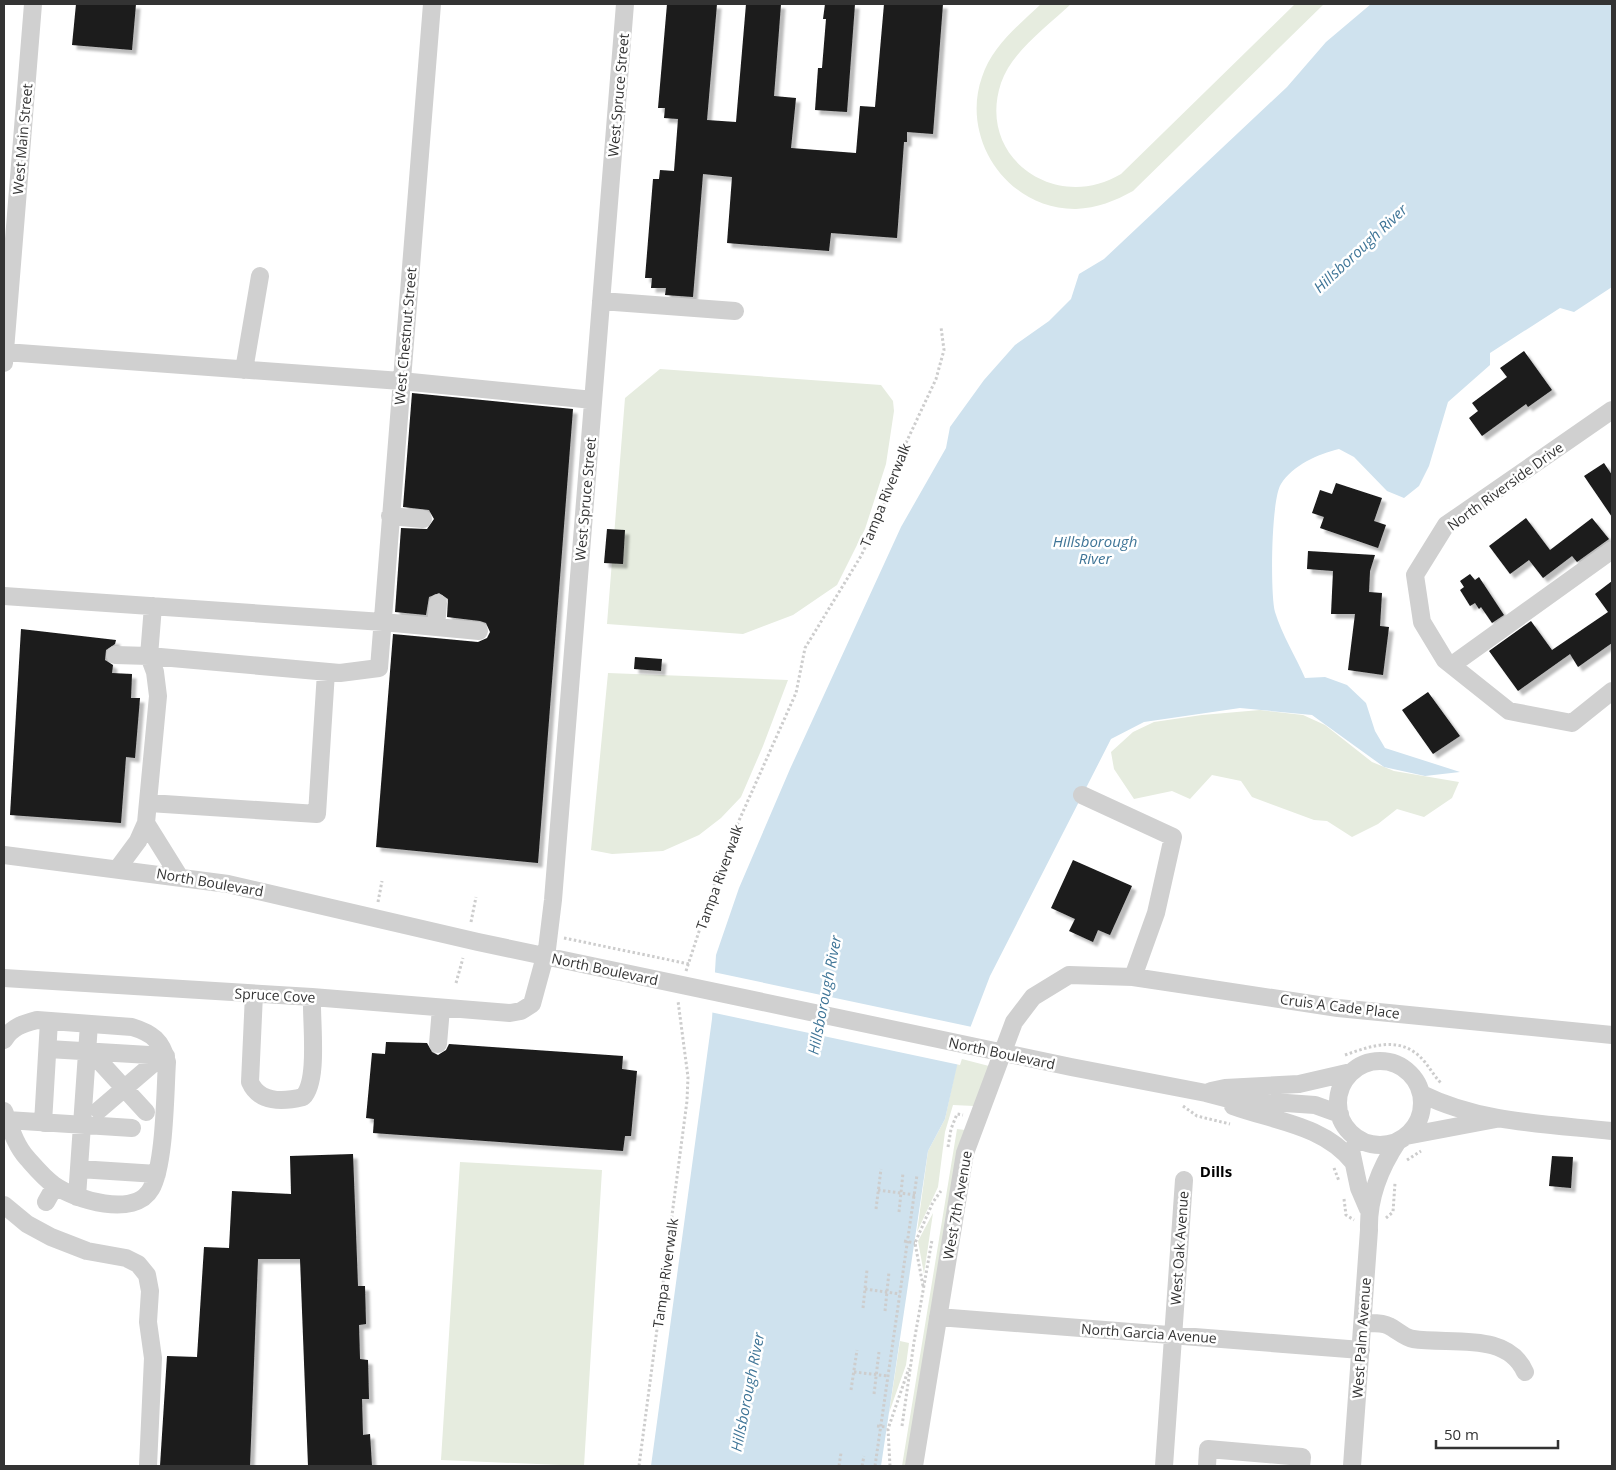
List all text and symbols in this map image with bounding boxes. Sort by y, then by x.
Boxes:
street label: West Spruce Street [603,32,633,158]
street label: West Main Street [8,83,36,195]
water label: Hillsborough River [1309,199,1412,297]
street label: West Chestnut Street [390,266,420,406]
street label: West Spruce Street [570,436,600,562]
street label: North Riverside Drive [1443,437,1567,535]
street label: Tampa Riverwalk [855,440,915,550]
water label: Hillsborough River [1053,531,1137,568]
street label: Tampa Riverwalk [691,821,747,932]
street label: North Boulevard [155,863,265,901]
water label: Hillsborough River [803,933,846,1056]
street label: North Boulevard [550,948,660,990]
street label: Spruce Cove [234,983,316,1007]
street label: Cruis A Cade Place [1279,989,1401,1023]
street label: North Boulevard [947,1032,1057,1074]
street label: West 7th Avenue [938,1149,976,1261]
district label: Dills [1200,1161,1232,1181]
street label: West Oak Avenue [1166,1190,1192,1306]
street label: Tampa Riverwalk [648,1216,682,1329]
street label: West Palm Avenue [1347,1277,1375,1399]
street label: North Garcia Avenue [1081,1319,1218,1347]
water label: Hillsborough River [726,1330,769,1453]
scale bar [1436,1418,1558,1450]
text: 50 m [1444,1424,1479,1444]

